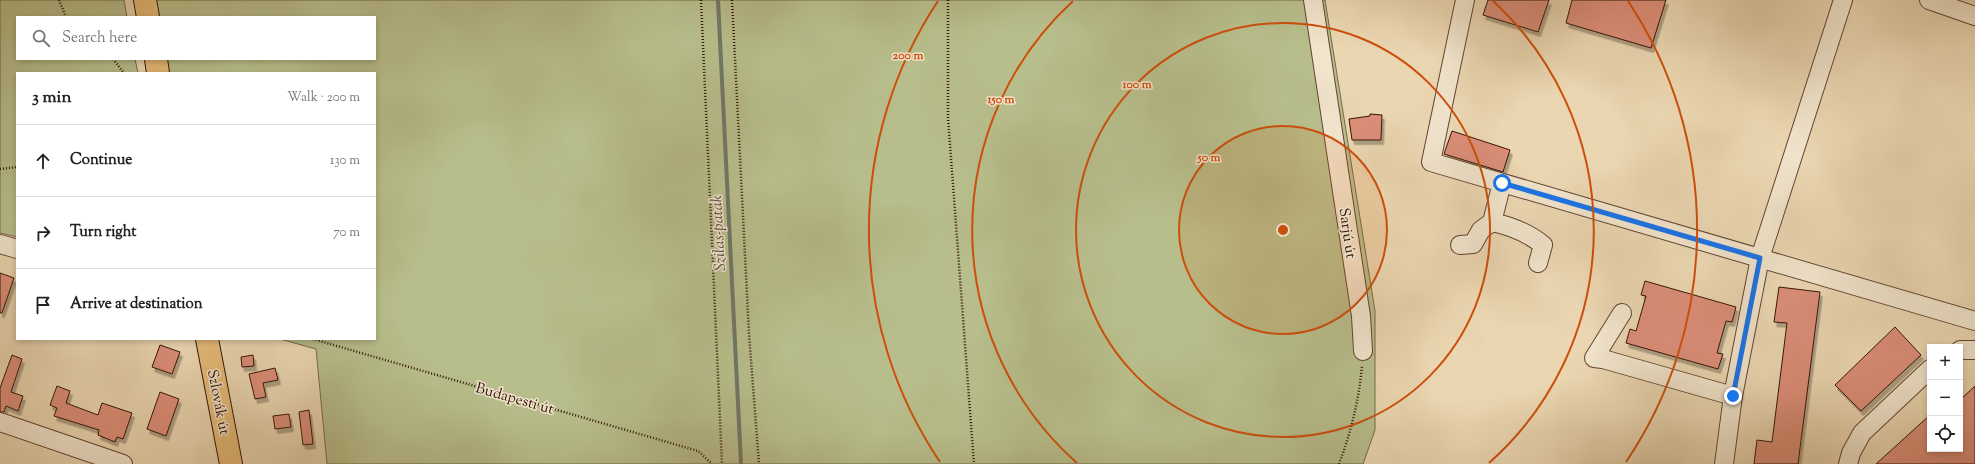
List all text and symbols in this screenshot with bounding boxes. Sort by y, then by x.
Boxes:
search box [16,16,376,60]
icon: search [30,27,52,49]
text: Search here [62,28,137,49]
text: 200 m [893,47,923,65]
text: 100 m [1121,76,1152,94]
text: 3 min [32,86,71,110]
text: Walk · 200 m [287,89,360,107]
text: 150 m [986,91,1015,109]
text: 50 m [1197,149,1221,167]
icon: ahead [32,150,54,172]
text: Continue [70,150,132,171]
text: 130 m [330,152,360,170]
route start [1493,174,1511,192]
water label: Szilas-patak [706,194,733,271]
street label: Sarjú út [1333,206,1360,260]
icon: right [32,222,54,244]
text: Turn right [70,222,136,243]
centre of rings [1276,223,1290,237]
text: 70 m [333,224,360,242]
icon: arrive [32,294,54,316]
text: Arrive at destination [70,294,203,315]
map controls [1927,344,1963,452]
button: + [1927,344,1963,380]
street label: Szlovák út [201,368,234,437]
street label: Budapesti út [473,378,556,421]
button: − [1927,380,1963,416]
route end [1724,387,1742,405]
button: locate [1927,416,1963,452]

